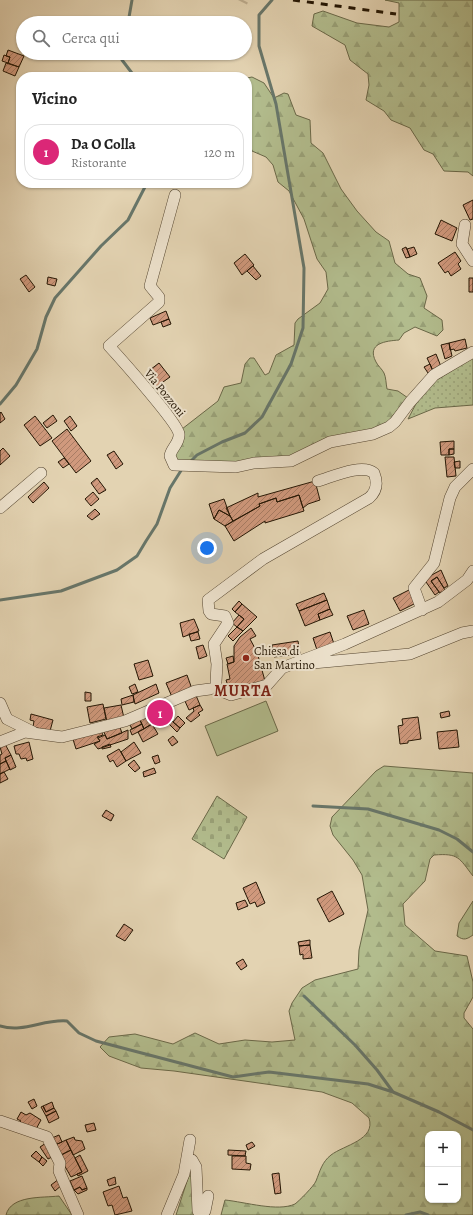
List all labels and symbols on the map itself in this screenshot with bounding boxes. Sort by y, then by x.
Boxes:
street label: Via Pozzoni [140,365,189,420]
your location [197,538,217,558]
place label: Chiesa di San Martino [254,643,315,673]
marker: Chiesa di San Martino [241,653,251,663]
district label: MURTA [214,680,272,702]
pin: 1 [147,698,173,728]

